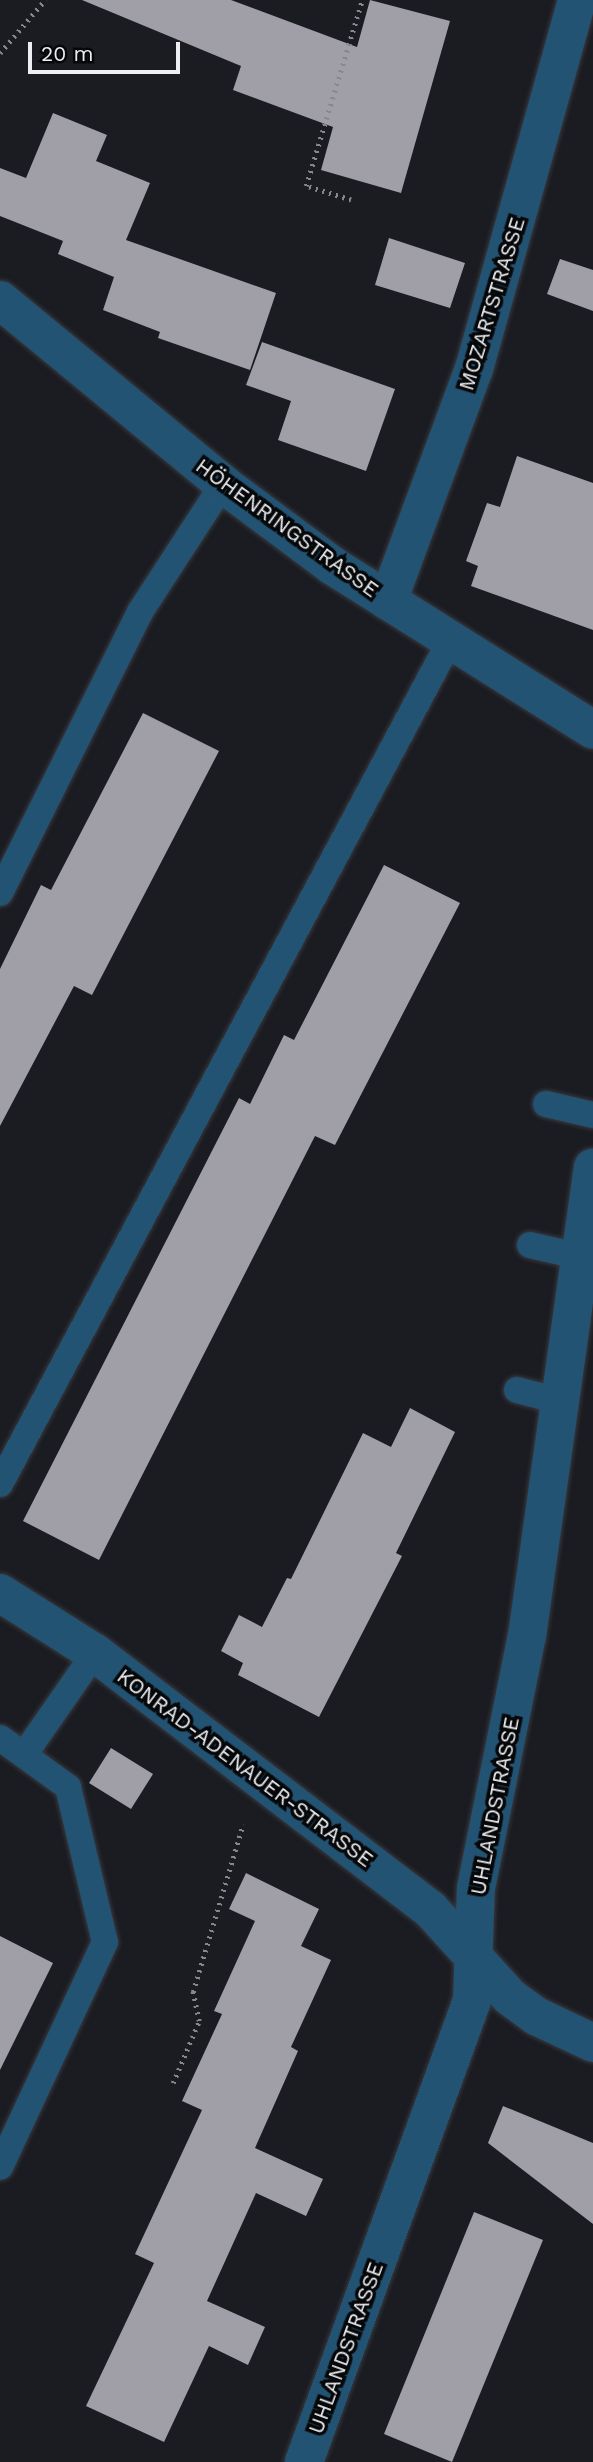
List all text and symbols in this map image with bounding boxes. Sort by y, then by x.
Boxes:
scale bar [32,28,184,72]
text: 20 m [41,41,93,66]
street label: MOZARTSTRASSE [454,214,530,394]
street label: HÖHENRINGSTRASSE [191,453,383,603]
street label: KONRAD-ADENAUER-STRASSE [112,1663,378,1873]
street label: UHLANDSTRASSE [465,1715,525,1897]
street label: UHLANDSTRASSE [303,2259,389,2437]

